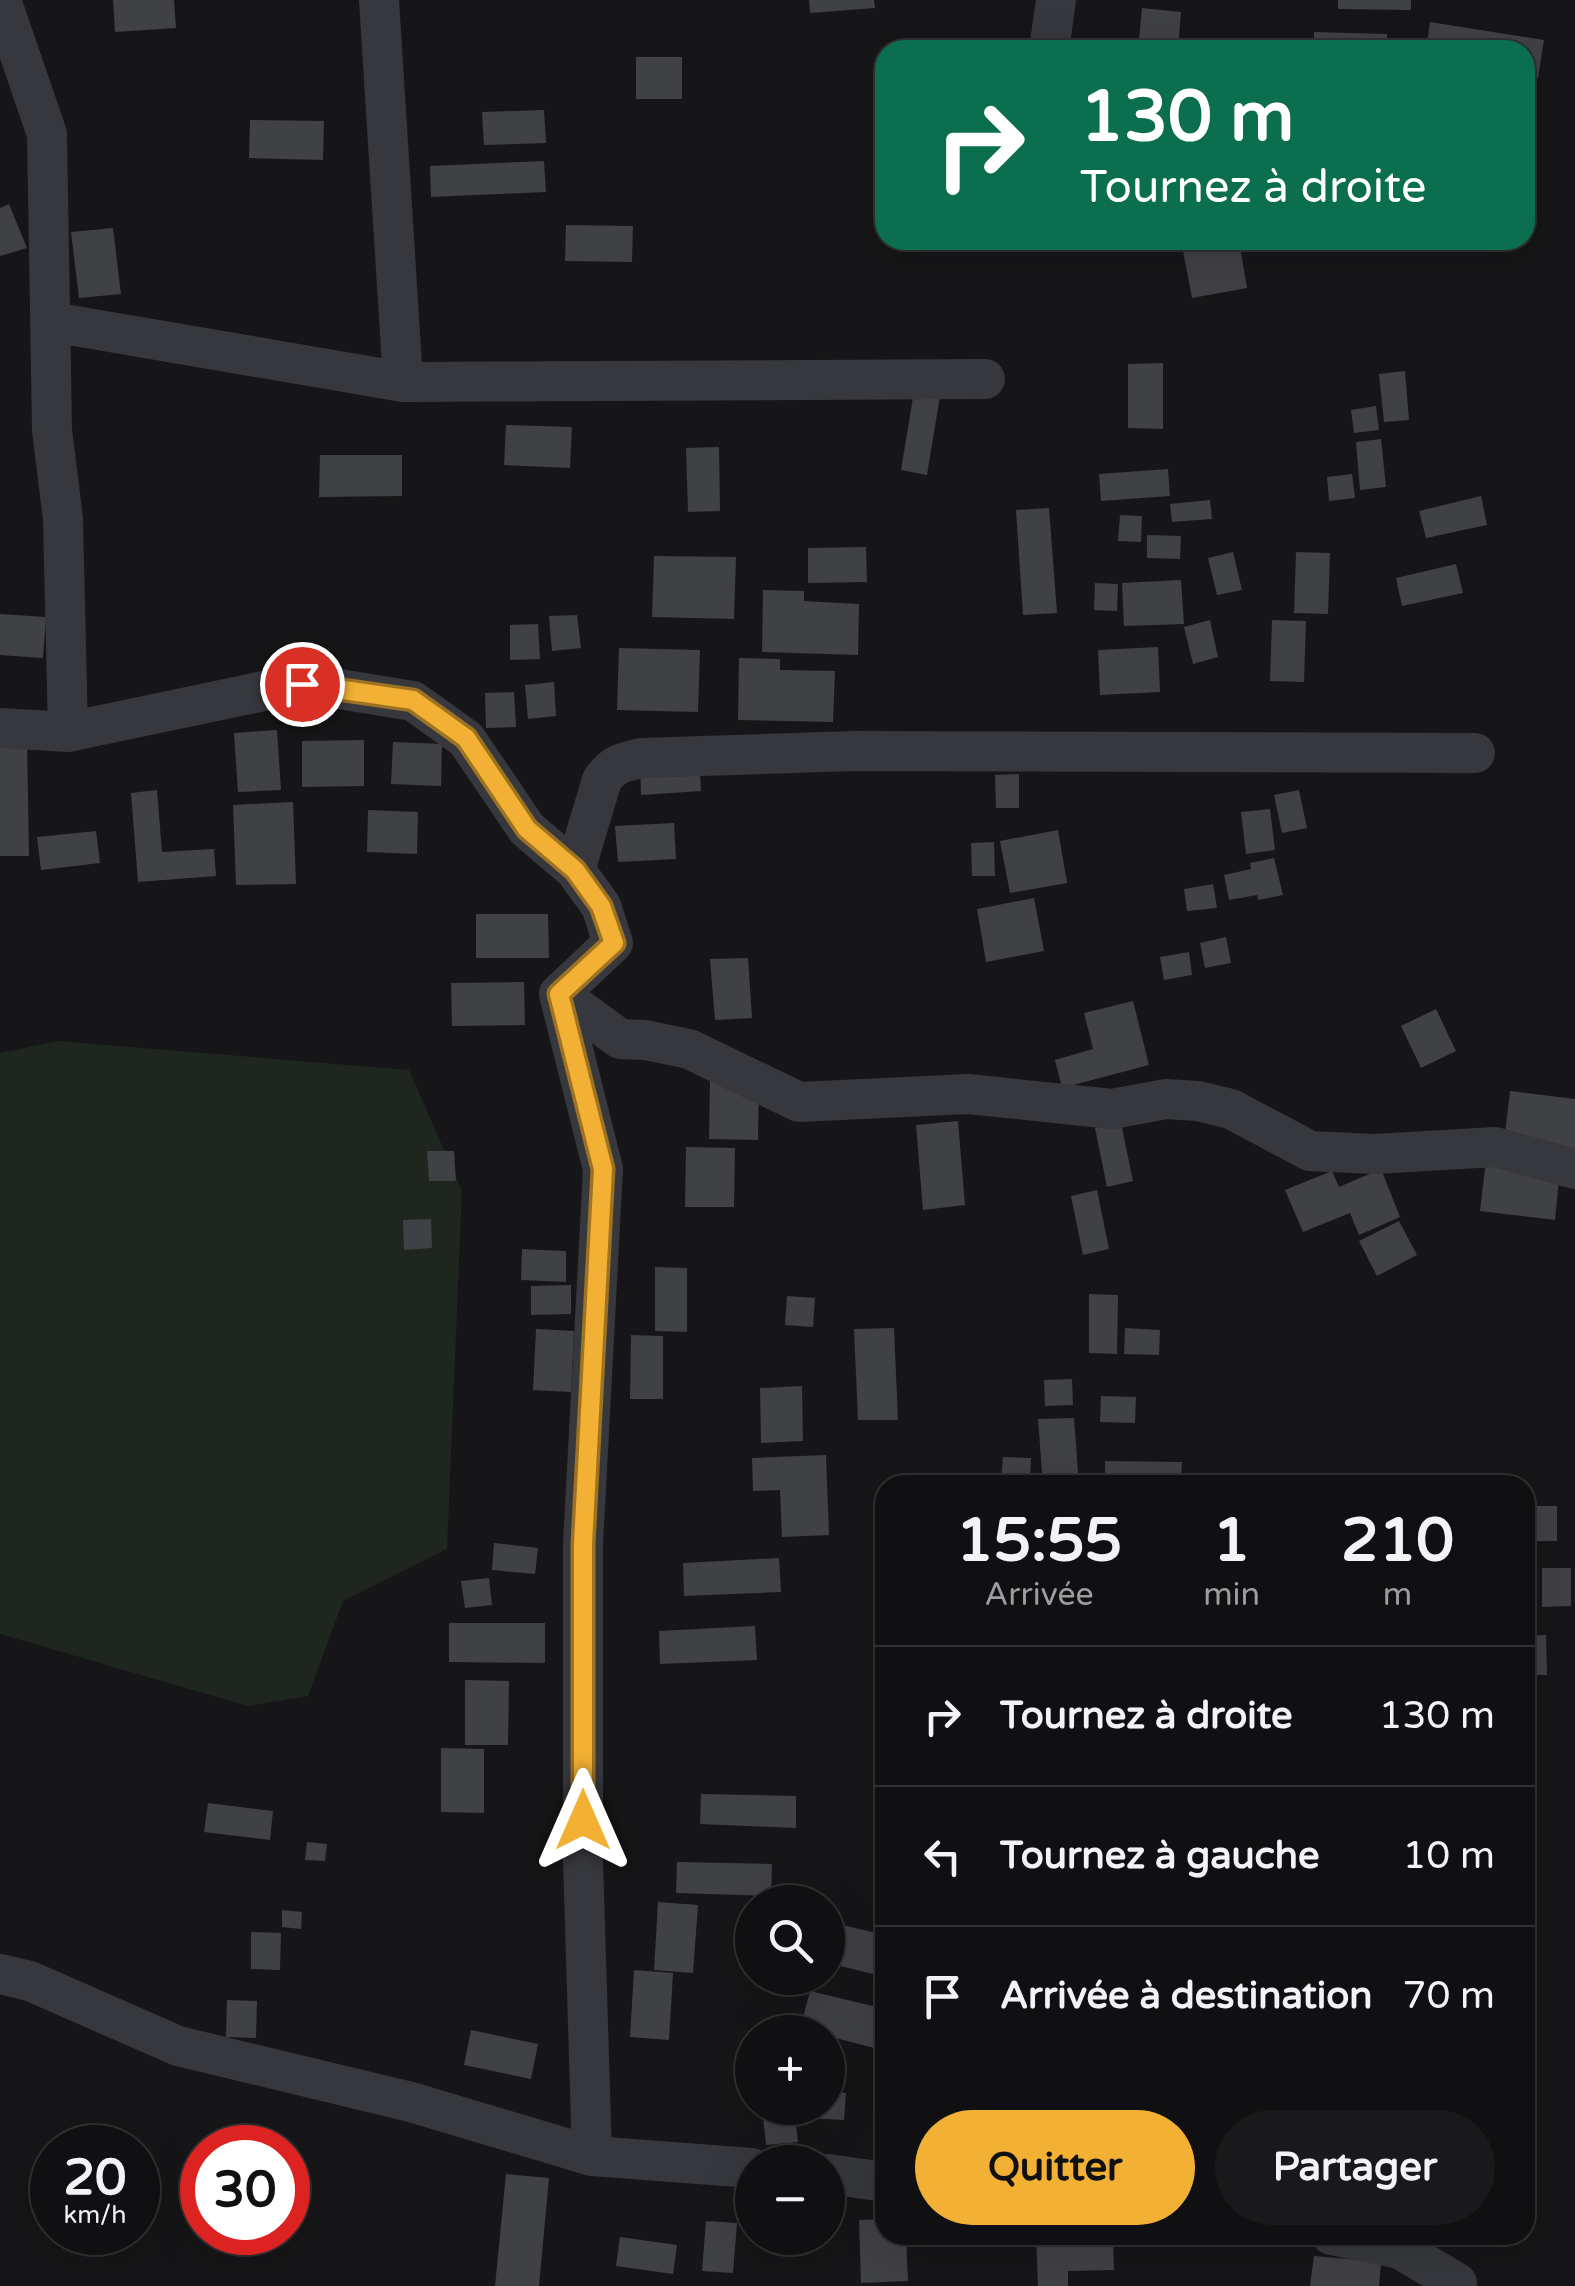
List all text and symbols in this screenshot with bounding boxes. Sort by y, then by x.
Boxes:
text: 130 m [1080,76,1294,160]
icon: right [915,80,1045,210]
text: Tournez à droite [1080,161,1426,215]
pin [260,642,345,727]
icon: arrive [275,657,330,712]
text: 15:55 [956,1505,1122,1577]
text: 1 [1213,1505,1250,1577]
text: 210 [1341,1505,1454,1577]
text: Arrivée [985,1576,1094,1614]
text: min [1203,1576,1260,1614]
text: m [1383,1576,1412,1614]
icon: right [915,1689,970,1744]
text: Tournez à droite [1000,1693,1293,1739]
text: 130 m [1379,1693,1495,1739]
position arrow [531,1768,635,1872]
icon: left [915,1829,970,1884]
text: Tournez à gauche [1000,1833,1319,1879]
text: 10 m [1403,1833,1495,1879]
map controls [735,1885,845,2255]
button: search [735,1885,845,1995]
icon: arrive [915,1969,970,2024]
text: Arrivée à destination [1000,1973,1373,2019]
text: 70 m [1403,1973,1495,2019]
button: + [735,2015,845,2125]
button: Quitter [915,2110,1195,2225]
button: Partager [1215,2110,1495,2225]
speed limit sign: 30 [180,2125,310,2255]
button: − [735,2145,845,2255]
text: 20 [64,2148,126,2208]
text: km/h [64,2200,126,2230]

